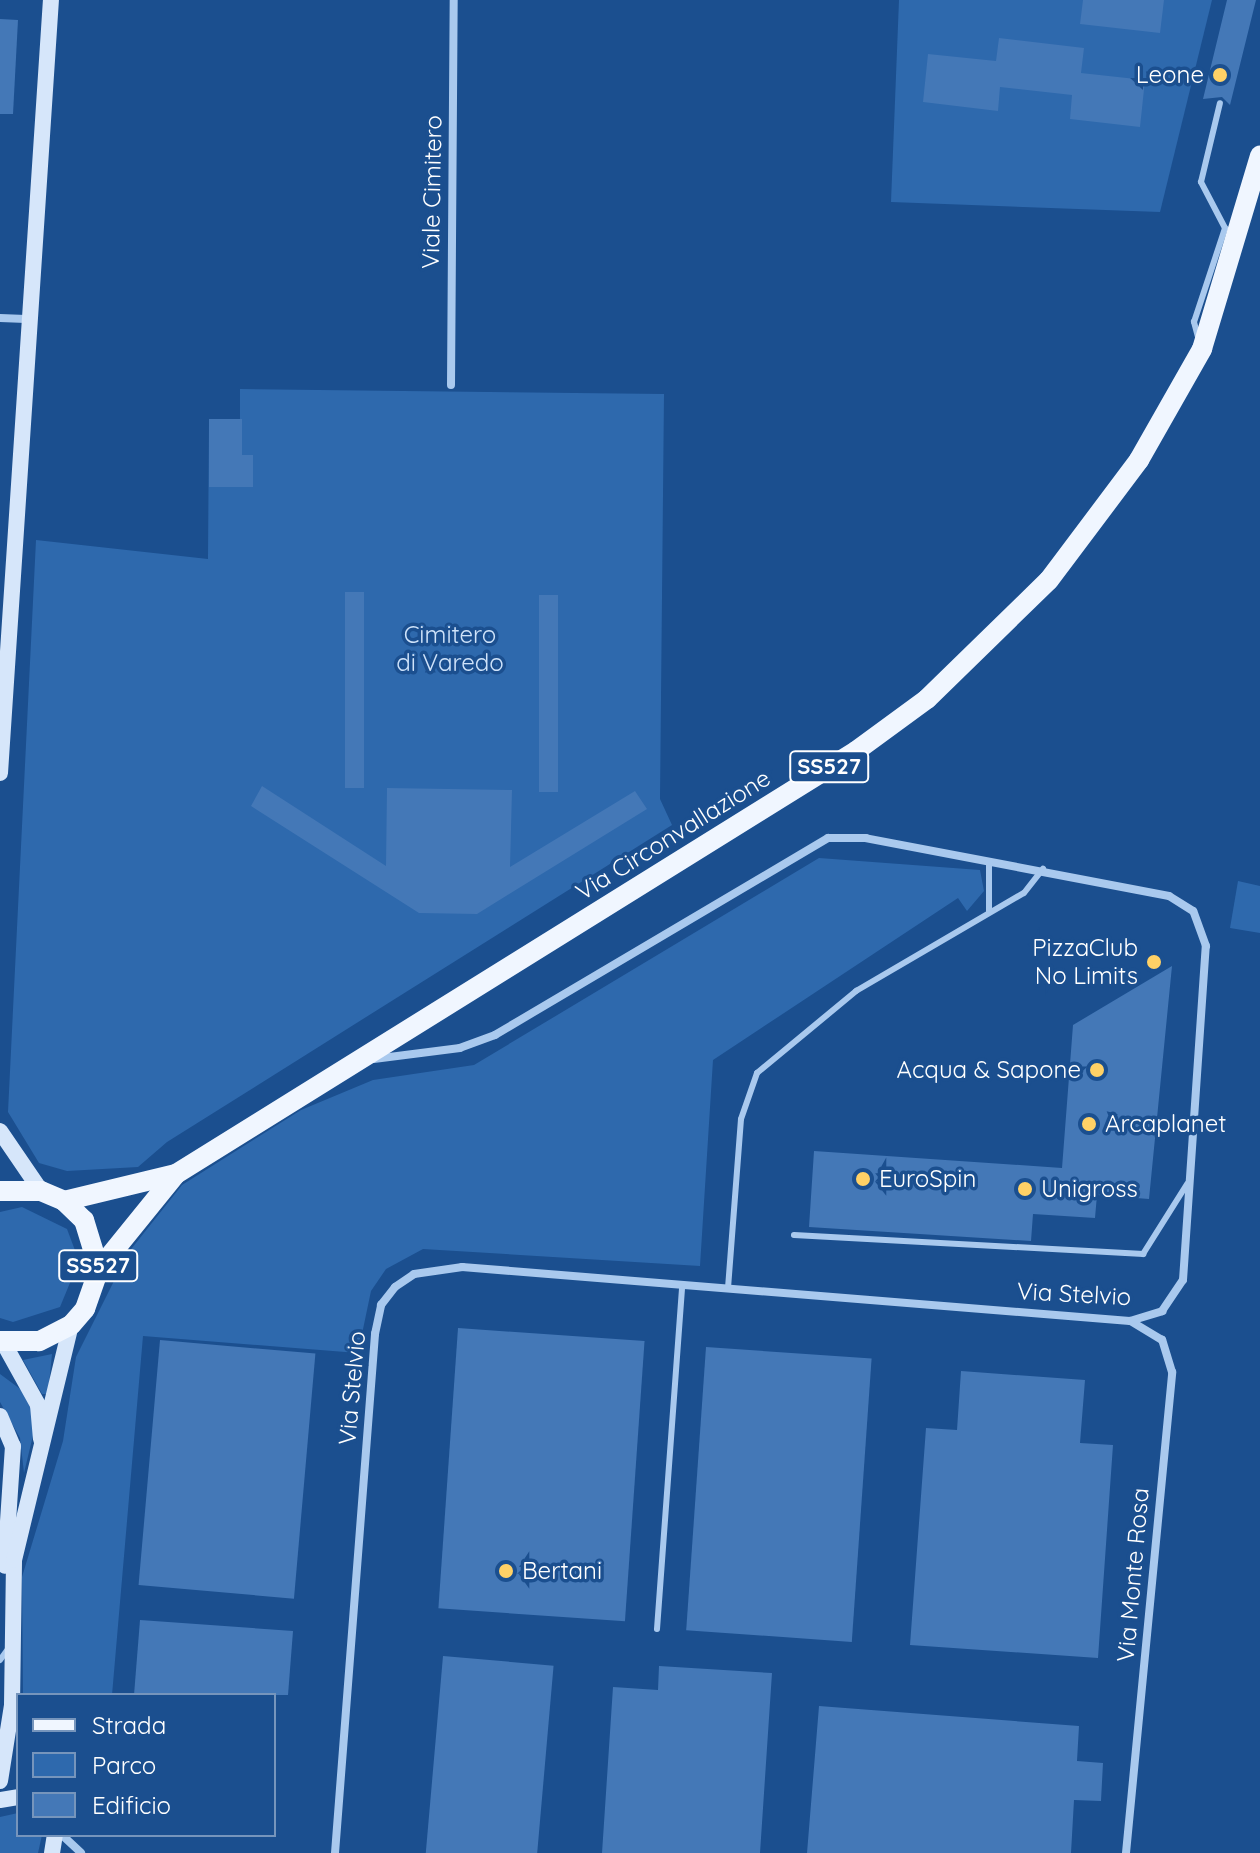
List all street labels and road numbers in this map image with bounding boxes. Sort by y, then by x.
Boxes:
street label: Viale Cimitero [416,115,448,269]
road number: SS527 [789,749,869,785]
street label: Via Circonvallazione [571,764,775,906]
road number: SS527 [58,1248,138,1284]
street label: Via Stelvio [1016,1277,1132,1311]
street label: Via Stelvio [333,1330,371,1446]
street label: Via Monte Rosa [1111,1487,1155,1663]

